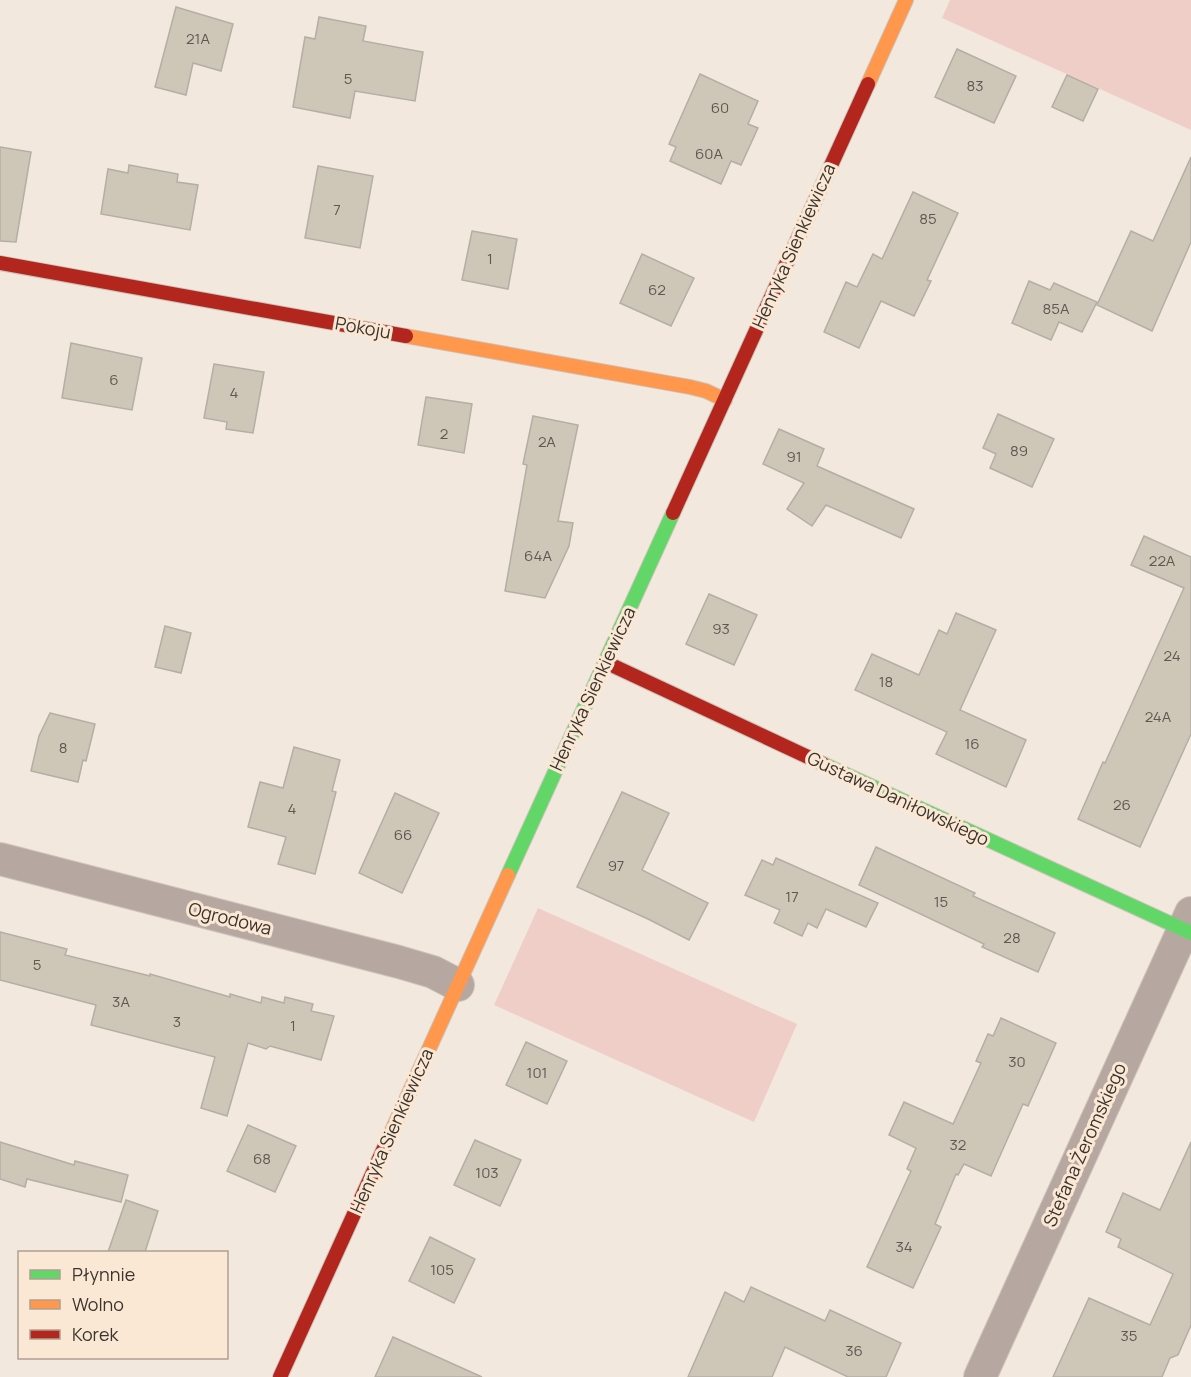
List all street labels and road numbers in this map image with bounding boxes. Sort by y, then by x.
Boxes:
street label: Henryka Sienkiewicza [746,159,840,332]
street label: Pokoju [333,310,393,344]
street label: Henryka Sienkiewicza [544,603,641,774]
street label: Gustawa Daniłowskiego [804,745,993,851]
street label: Ogrodowa [186,896,274,940]
street label: Henryka Sienkiewicza [344,1044,438,1217]
street label: Stefana Żeromskiego [1037,1059,1131,1230]

